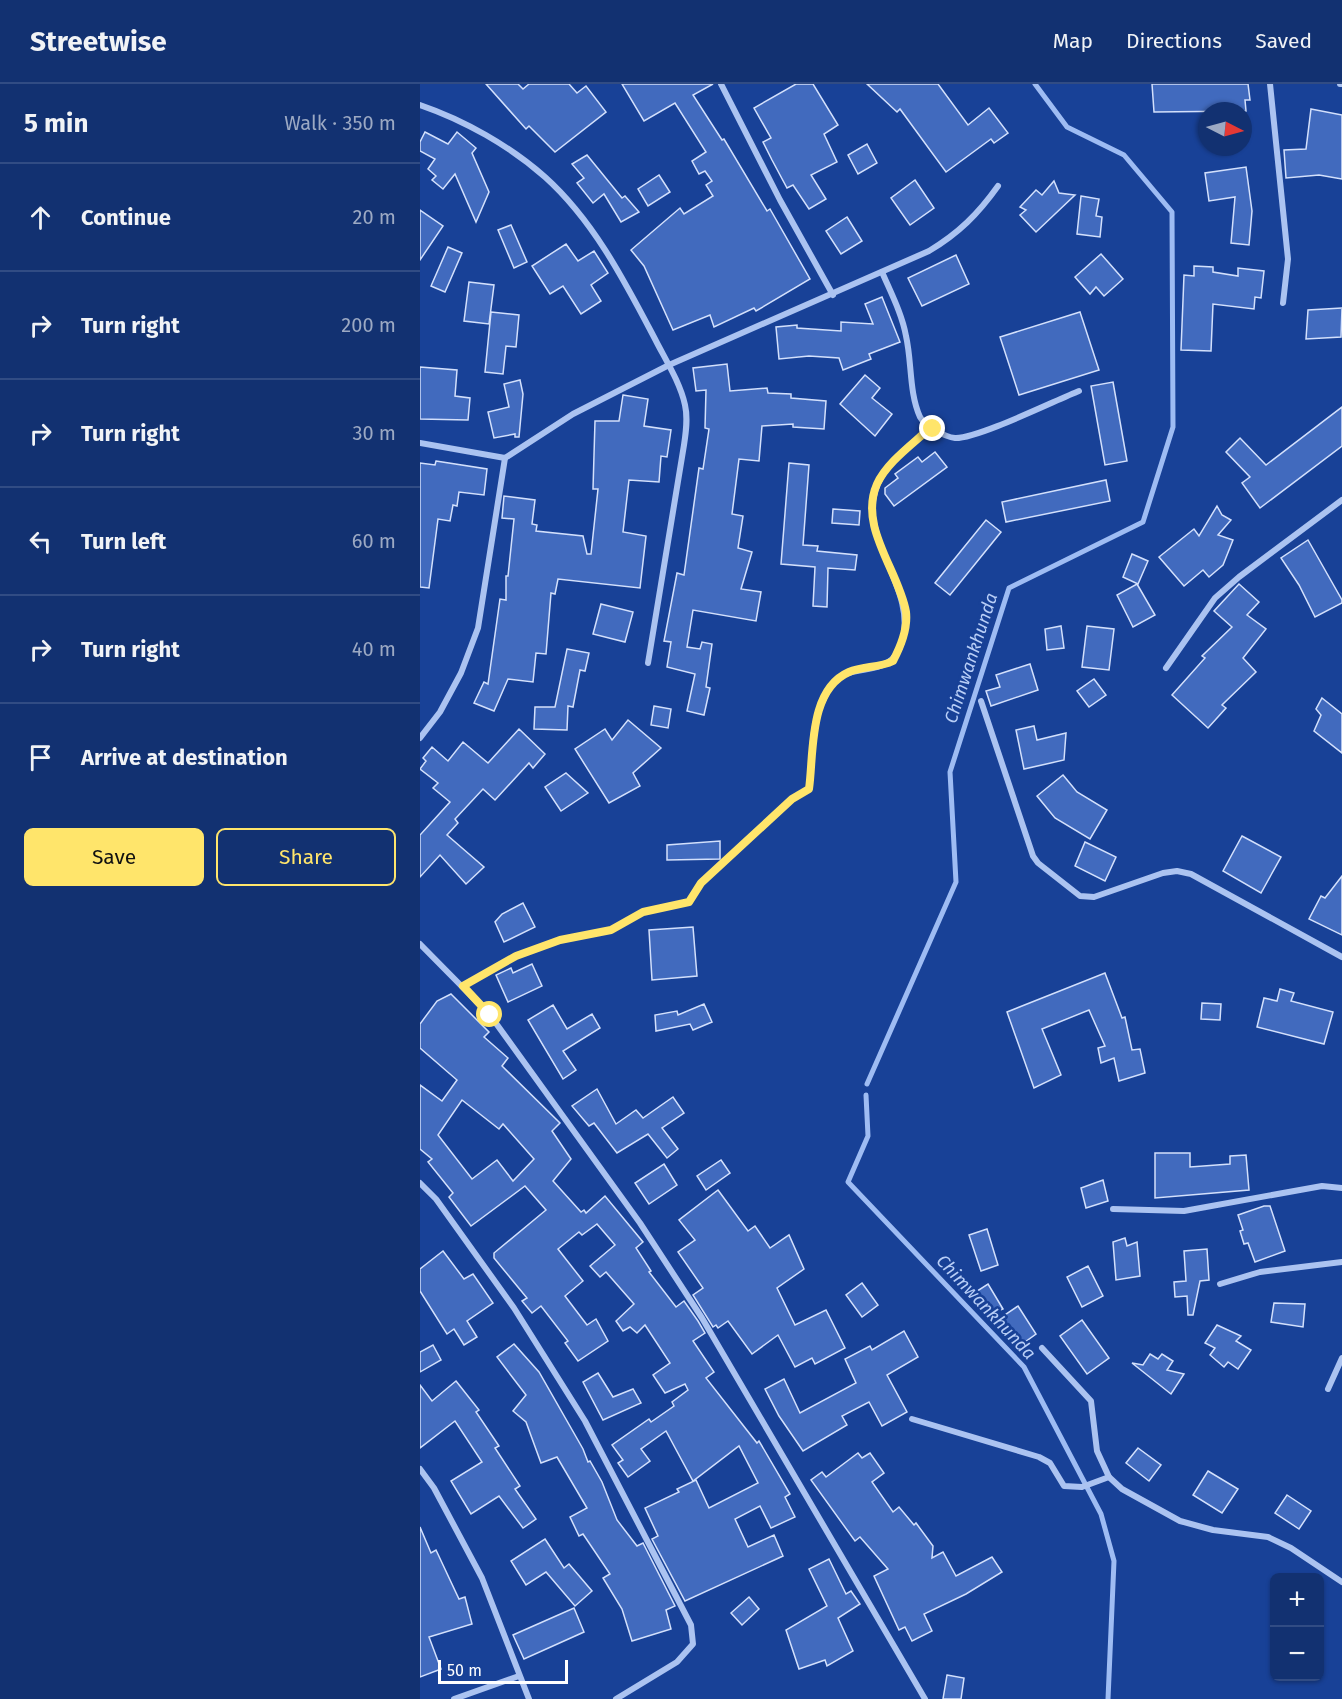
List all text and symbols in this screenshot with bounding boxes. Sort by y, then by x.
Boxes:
text: Streetwise [30,25,167,58]
text: Map [1053,28,1093,54]
text: Directions [1126,28,1222,54]
text: Saved [1255,28,1312,54]
north arrow [1198,102,1252,156]
text: 5 min [24,108,88,139]
text: Walk · 350 m [284,111,396,135]
icon: ahead [24,201,57,234]
text: Continue [81,204,171,231]
text: 20 m [353,205,396,229]
icon: right [24,309,57,342]
text: Turn right [81,312,180,339]
text: 200 m [341,313,396,337]
route end [919,415,945,441]
icon: right [24,417,57,450]
text: Turn right [81,420,180,447]
text: 30 m [352,421,396,445]
icon: left [24,525,57,558]
text: Turn left [81,528,166,555]
text: 60 m [352,529,396,553]
water label: Chimwankhunda [940,590,1002,726]
icon: right [24,633,57,666]
text: Turn right [81,636,180,663]
text: 40 m [352,637,396,661]
icon: arrive [24,741,57,774]
text: Arrive at destination [81,744,288,771]
button: Save [24,828,204,886]
button: Share [216,828,396,886]
route start [476,1001,502,1027]
water label: Chimwankhunda [932,1250,1040,1364]
map controls [1270,1573,1324,1681]
button: + [1270,1573,1324,1627]
button: − [1270,1627,1324,1681]
scale bar [438,1657,568,1684]
text: 50 m [447,1661,482,1680]

